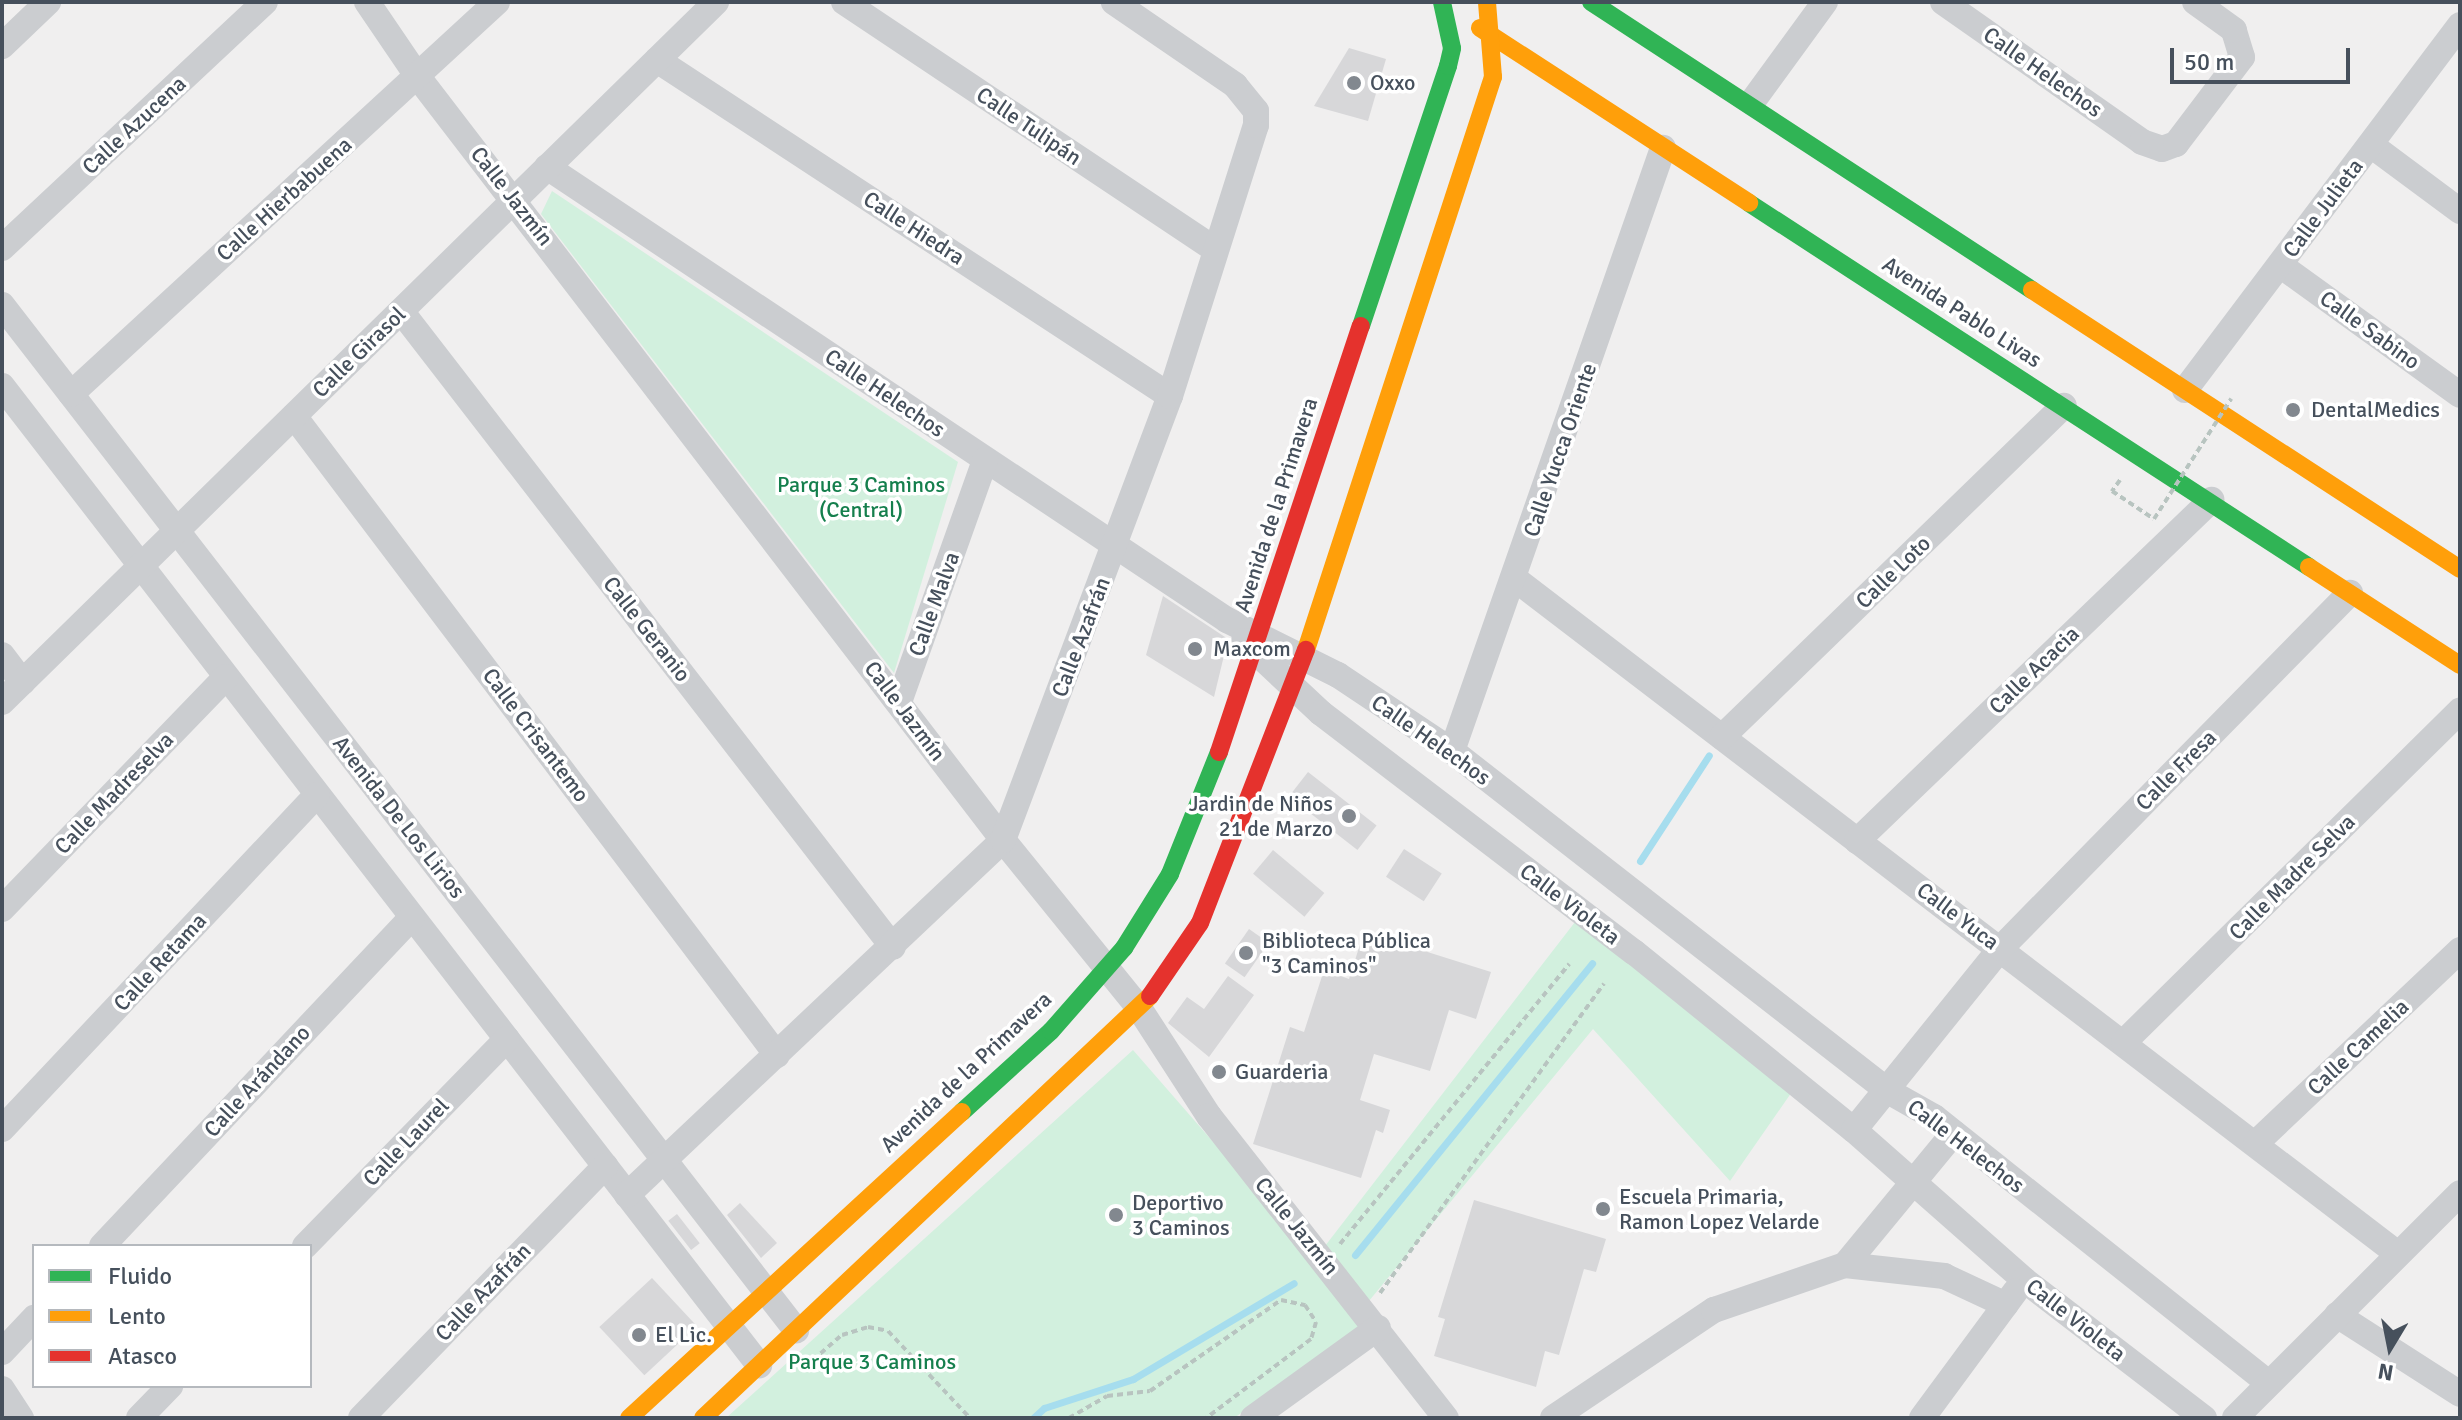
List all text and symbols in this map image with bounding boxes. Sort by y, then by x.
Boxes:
street label: Calle Helechos [1978,21,2108,123]
scale bar [2174,32,2354,82]
text: 50 m [2184,47,2234,77]
street label: Calle Azucena [77,70,191,180]
place label: Oxxo [1370,70,1415,96]
marker: Oxxo [1345,74,1363,92]
street label: Calle Tulipán [972,81,1086,171]
street label: Calle Hierbabuena [211,131,357,267]
street label: Calle Jazmín [465,141,559,251]
street label: Calle Julieta [2277,153,2369,263]
street label: Calle Hiedra [859,186,969,270]
street label: Avenida Pablo Livas [1878,251,2046,373]
street label: Calle Sabino [2315,285,2425,375]
street label: Calle Girasol [307,301,411,403]
street label: Calle Helechos [820,343,950,443]
street label: Calle Yucca Oriente [1518,360,1602,540]
street label: Avenida de la Primavera [1229,394,1323,616]
place label: DentalMedics [2311,397,2440,423]
marker: DentalMedics [2282,399,2304,421]
park label: Parque 3 Caminos (Central) [777,471,945,522]
street label: Calle Loto [1850,530,1936,614]
street label: Calle Malva [903,548,965,660]
street label: Calle Geranio [598,571,696,687]
street label: Calle Azafrán [1046,574,1116,700]
street label: Calle Acacia [1983,621,2085,719]
place label: Maxcom [1213,636,1291,662]
marker: Maxcom [1184,638,1206,660]
street label: Calle Jazmín [859,656,951,766]
street label: Calle Crisantemo [477,663,595,807]
street label: Calle Helechos [1366,689,1496,791]
street label: Calle Fresa [2130,724,2222,816]
street label: Calle Madreselva [49,726,179,860]
street label: Avenida De Los Lirios [327,731,471,903]
place label: Jardin de Niños 21 de Marzo [1189,790,1333,842]
marker: Jardin de Niños 21 de Marzo [1340,807,1358,825]
street label: Calle Madre Selva [2224,809,2360,945]
street label: Calle Violeta [1515,858,1625,950]
street label: Calle Yuca [1912,876,2004,956]
street label: Calle Retama [108,908,212,1016]
place label: Biblioteca Pública "3 Caminos" [1262,927,1431,978]
marker: Biblioteca Pública "3 Caminos" [1237,944,1255,962]
street label: Avenida de la Primavera [875,986,1057,1158]
street label: Calle Camelia [2302,993,2414,1101]
street label: Calle Arándano [198,1020,316,1142]
place label: Guarderia [1235,1059,1328,1085]
marker: Guarderia [1210,1063,1228,1081]
street label: Calle Laurel [358,1092,454,1192]
street label: Calle Helechos [1903,1094,2029,1198]
street label: Calle Jazmín [1249,1172,1345,1280]
place label: Escuela Primaria, Ramon Lopez Velarde [1619,1183,1819,1234]
place label: Deportivo 3 Caminos [1132,1189,1230,1240]
marker: Escuela Primaria, Ramon Lopez Velarde [1594,1200,1612,1218]
marker: Deportivo 3 Caminos [1107,1206,1125,1224]
street label: Calle Azafrán [430,1238,536,1346]
legend [32,1244,312,1388]
text: Fluido [108,1261,172,1291]
street label: Calle Violeta [2021,1273,2131,1367]
text: Lento [108,1301,166,1331]
north arrow [2350,1308,2430,1388]
place label: El Lic. [655,1322,712,1348]
marker: El Lic. [630,1326,648,1344]
text: Atasco [108,1341,177,1371]
park label: Parque 3 Caminos [788,1349,956,1375]
text: N [2376,1358,2396,1387]

